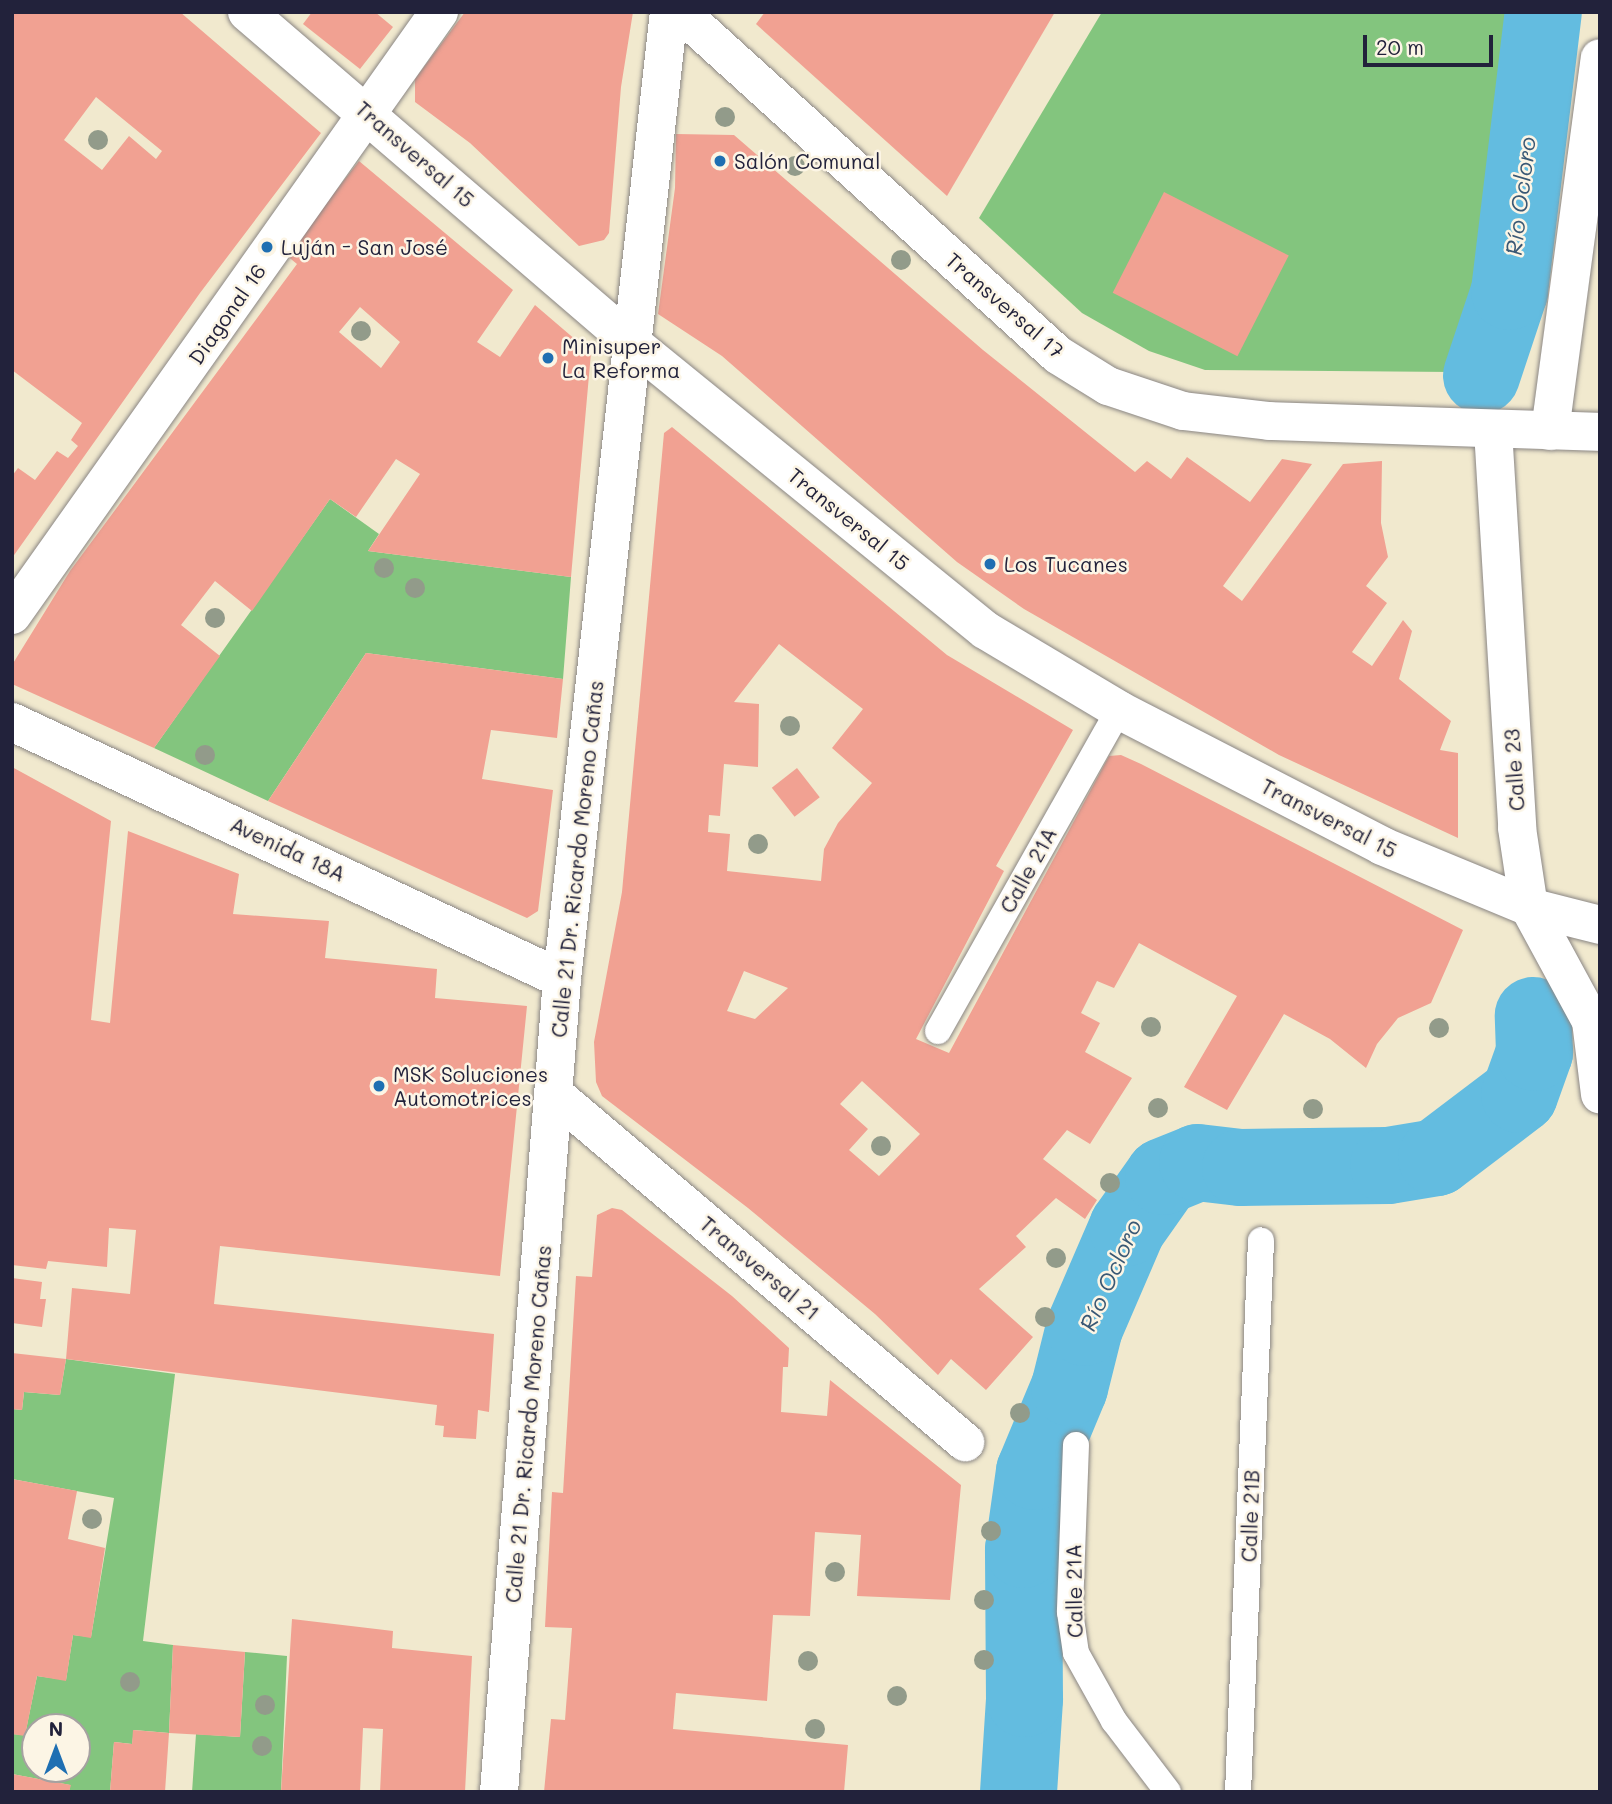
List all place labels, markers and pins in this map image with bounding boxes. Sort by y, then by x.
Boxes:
place label: Salón Comunal [734,148,881,174]
marker: Salón Comunal [712,153,728,169]
place label: Luján - San José [281,234,448,260]
marker: Luján - San José [259,239,275,255]
place label: Minisuper La Reforma [562,333,680,383]
marker: Minisuper La Reforma [540,350,556,366]
place label: Los Tucanes [1004,551,1128,577]
marker: Los Tucanes [982,556,998,572]
place label: MSK Soluciones Automotrices [393,1061,548,1111]
marker: MSK Soluciones Automotrices [371,1078,387,1094]

